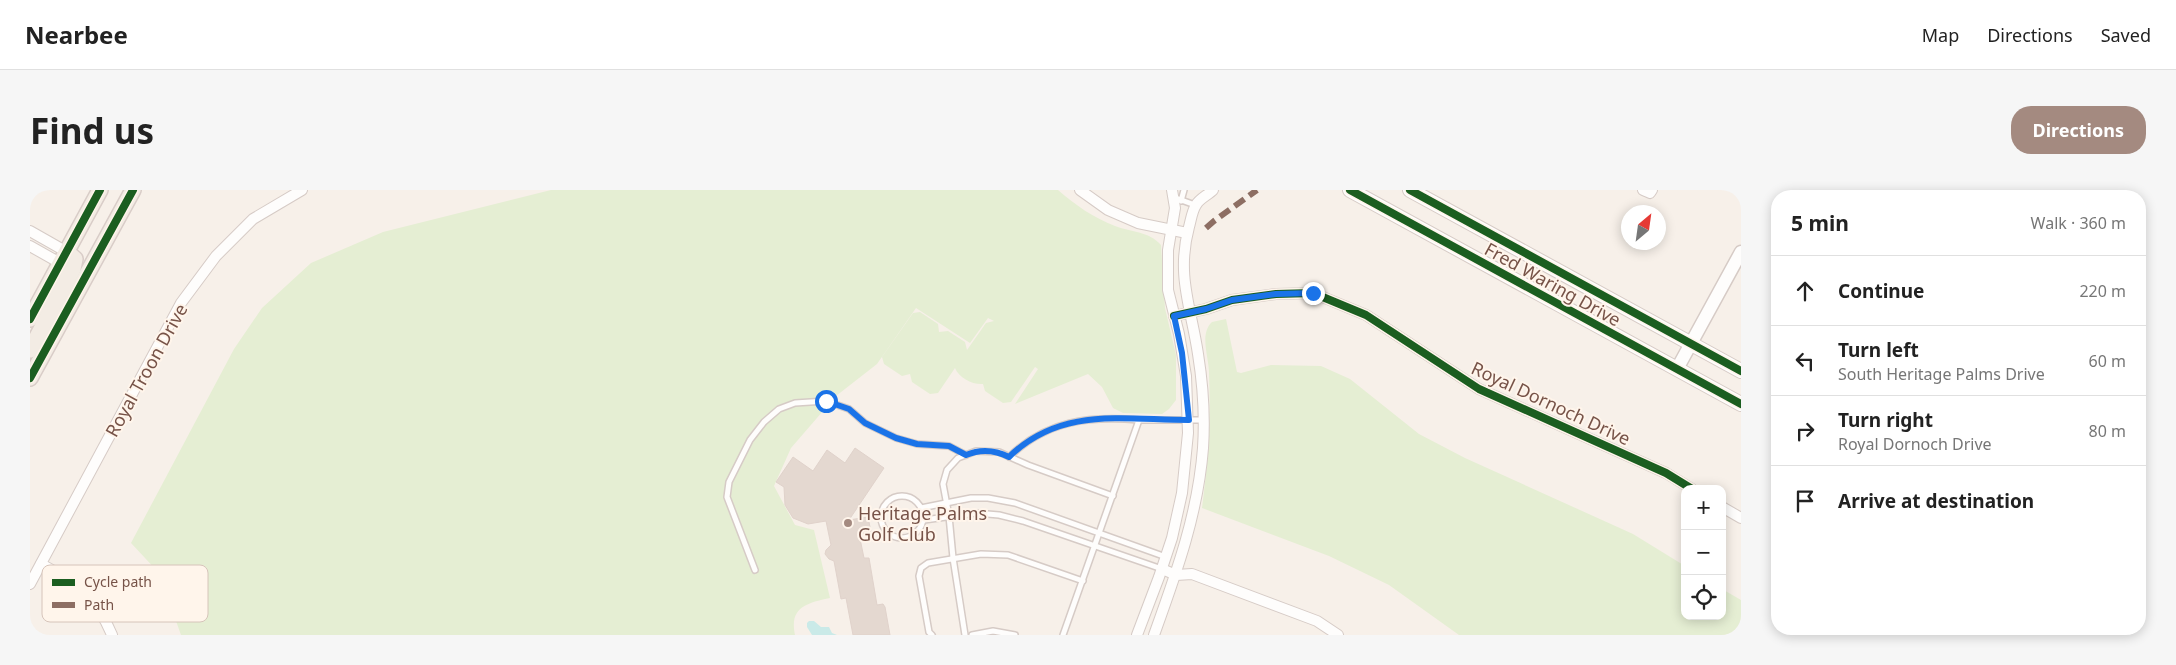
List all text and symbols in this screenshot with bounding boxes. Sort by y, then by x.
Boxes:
text: Nearbee [25,18,128,51]
text: Map [1922,23,1959,47]
text: Directions [1987,23,2073,47]
text: Saved [2101,23,2151,47]
button: Directions [2011,106,2146,154]
text: Find us [30,107,154,154]
north arrow [1621,205,1666,250]
text: 5 min [1791,209,1849,237]
text: Walk · 360 m [2031,212,2126,234]
street label: Fred Waring Drive [1481,237,1625,331]
icon: ahead [1791,277,1819,305]
text: Continue [1838,278,1924,304]
text: 220 m [2079,280,2126,302]
route end [1302,282,1325,305]
street label: Royal Troon Drive [99,299,193,441]
text: Turn left [1838,337,1919,363]
icon: left [1791,347,1819,375]
text: 60 m [2089,350,2126,372]
street label: Royal Dornoch Drive [1468,356,1634,450]
text: South Heritage Palms Drive [1838,363,2045,385]
route start [815,390,838,413]
text: Turn right [1838,407,1933,433]
icon: right [1791,417,1819,445]
text: 80 m [2089,420,2126,442]
text: Royal Dornoch Drive [1838,433,1992,455]
map controls [1681,485,1726,620]
button: + [1681,485,1726,530]
icon: arrive [1791,487,1819,515]
text: Arrive at destination [1838,488,2034,514]
place label: Heritage Palms Golf Club [858,501,987,546]
marker: Heritage Palms Golf Club [842,517,854,529]
button: − [1681,530,1726,575]
legend [42,565,208,622]
text: Cycle path [84,572,152,591]
button: locate [1681,575,1726,620]
text: Path [84,595,114,614]

